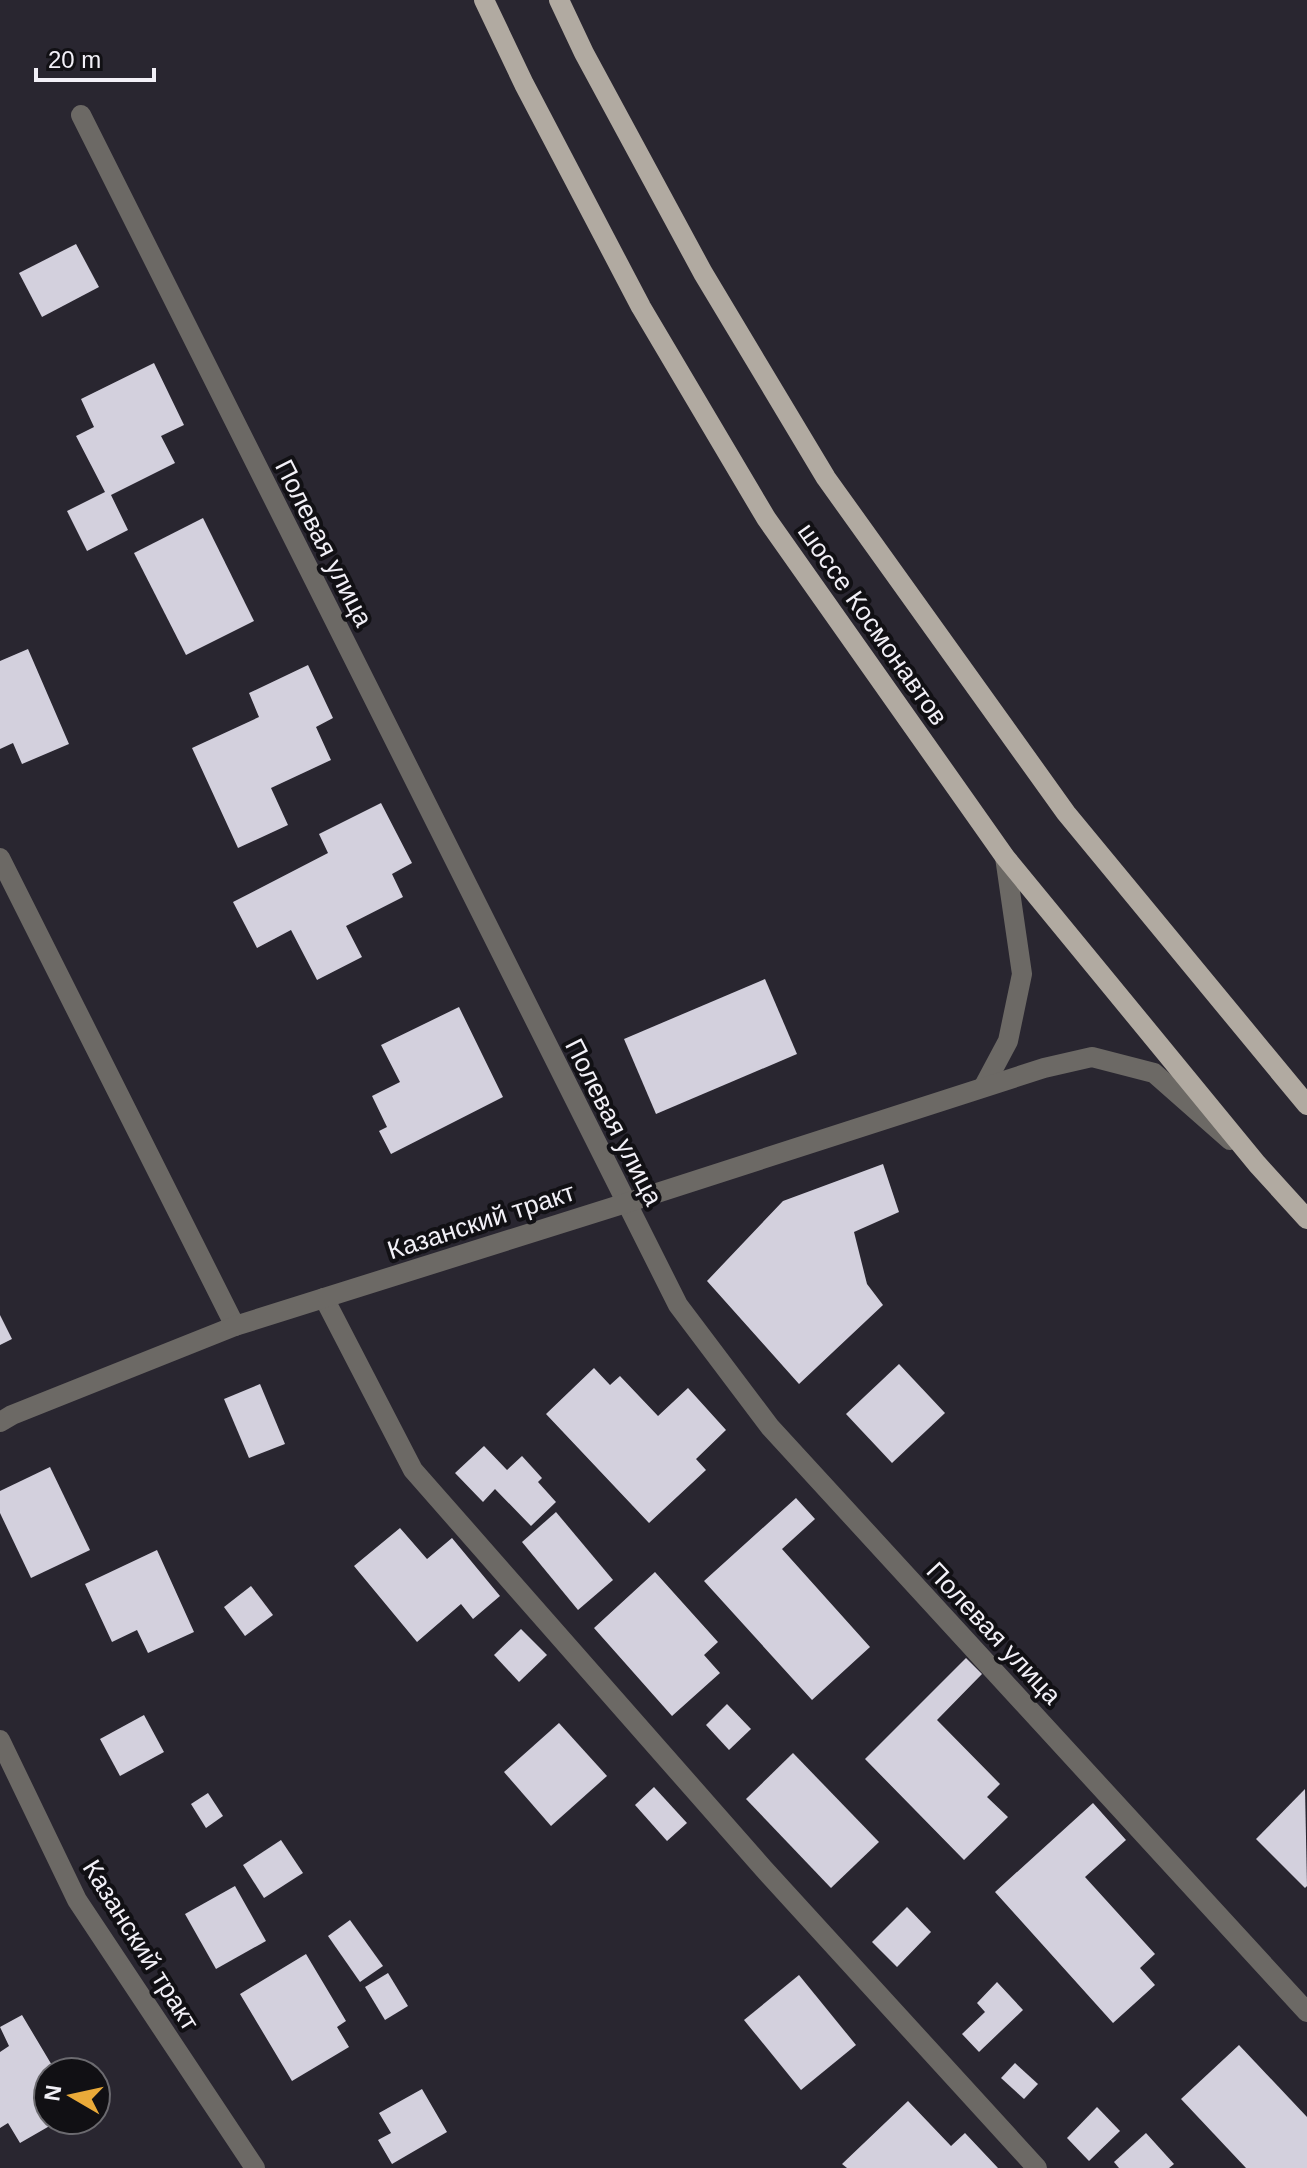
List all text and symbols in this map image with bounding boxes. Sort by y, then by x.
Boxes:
scale bar [36,32,154,82]
text: 20 m [48,46,101,73]
street label: Полевая улица [269,455,379,632]
street label: шоссе Космонавтов [792,517,954,731]
street label: Полевая улица [559,1034,669,1211]
street label: Казанский тракт [384,1177,578,1265]
street label: Полевая улица [921,1556,1068,1711]
street label: Казанский тракт [77,1854,205,2036]
north arrow [32,2056,112,2136]
text: N [39,2083,66,2103]

